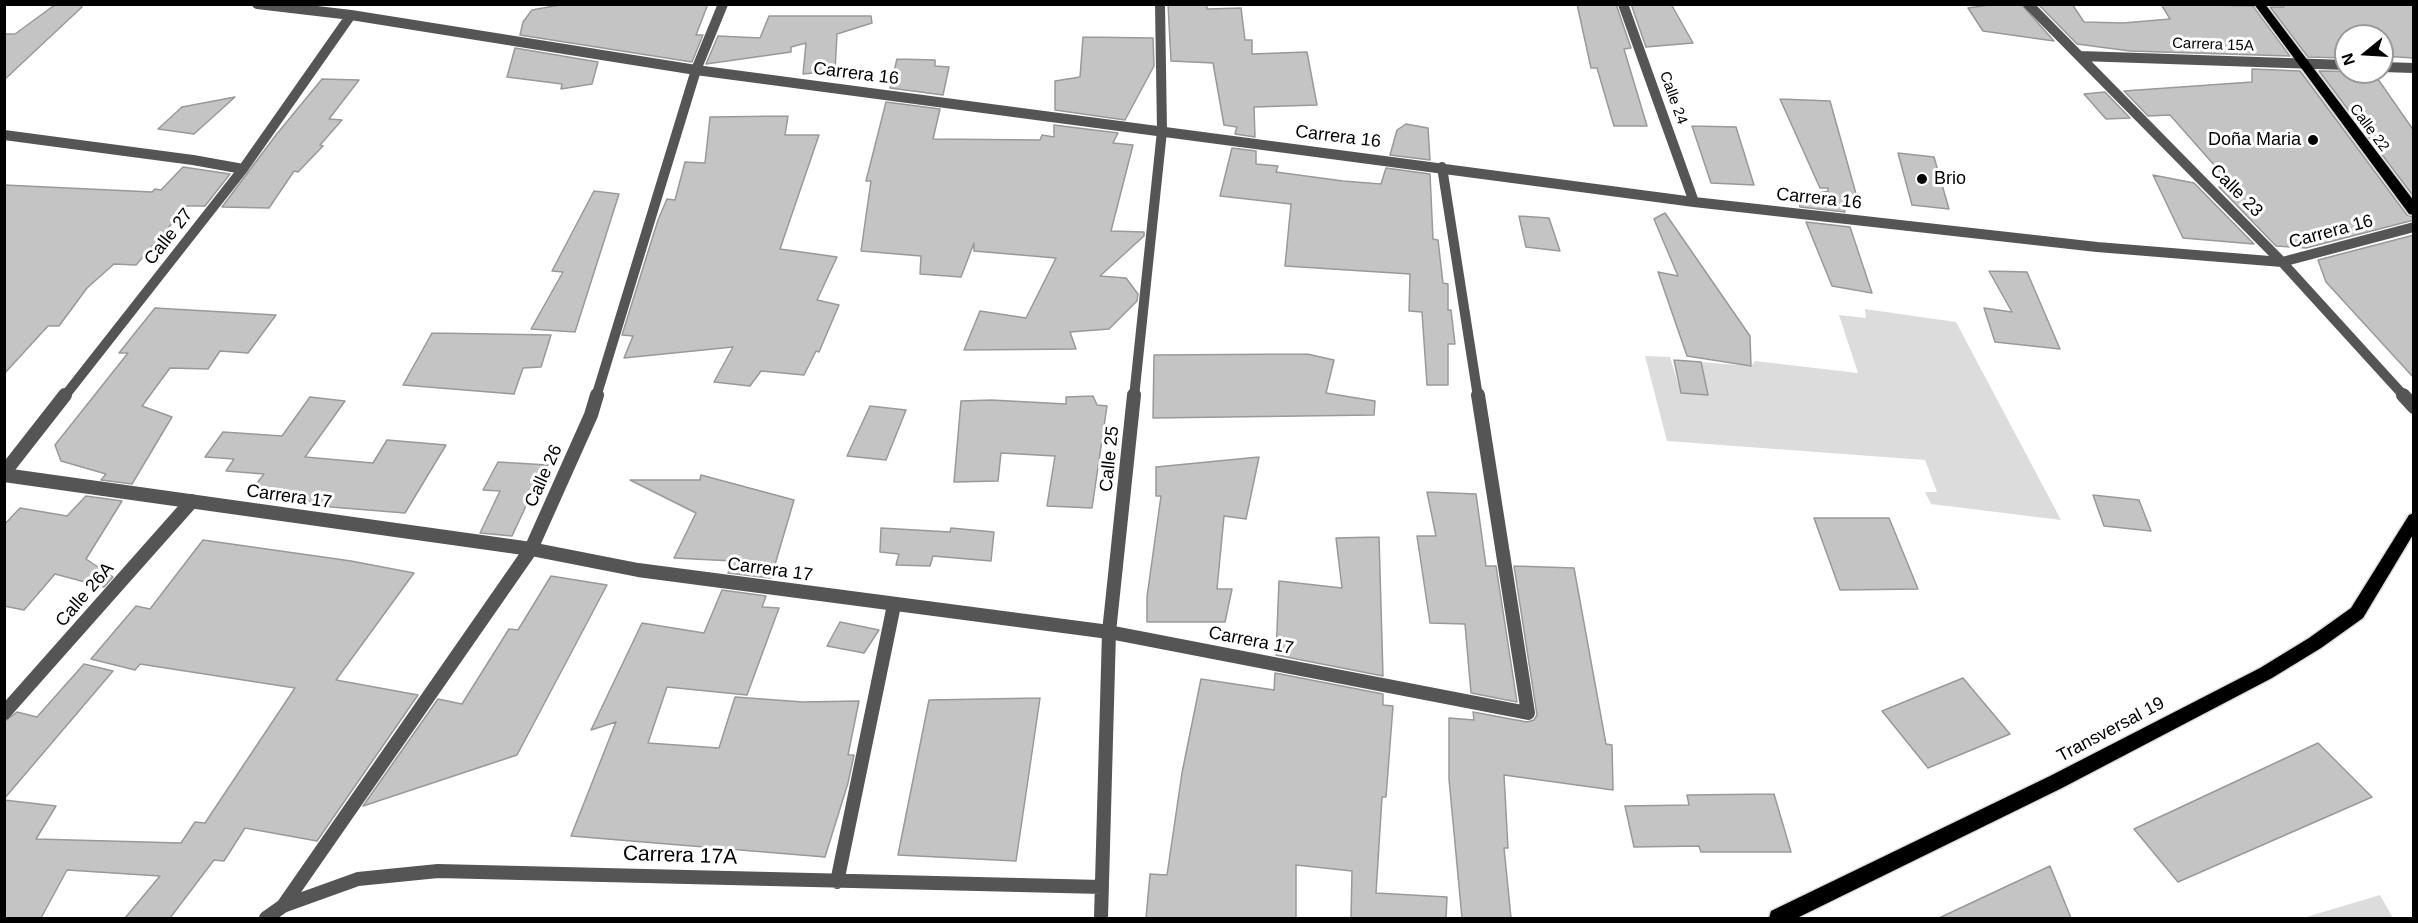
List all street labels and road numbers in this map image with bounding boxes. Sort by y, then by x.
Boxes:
street label: Carrera 15A [2172,35,2254,55]
street label: Carrera 16 [812,58,900,90]
street label: Calle 24 [1655,69,1691,127]
street label: Calle 22 [2345,101,2393,155]
street label: Carrera 16 [1294,121,1382,153]
street label: Calle 23 [2205,160,2267,222]
street label: Carrera 16 [1775,184,1863,214]
street label: Calle 27 [140,204,198,270]
street label: Carrera 16 [2287,210,2375,254]
street label: Calle 25 [1096,425,1124,493]
street label: Calle 26 [521,441,567,511]
street label: Carrera 17 [245,480,333,514]
street label: Carrera 17 [726,553,814,587]
street label: Calle 26A [51,558,119,632]
street label: Carrera 17 [1207,622,1295,660]
street label: Transversal 19 [2054,693,2168,767]
street label: Carrera 17A [622,841,738,871]

